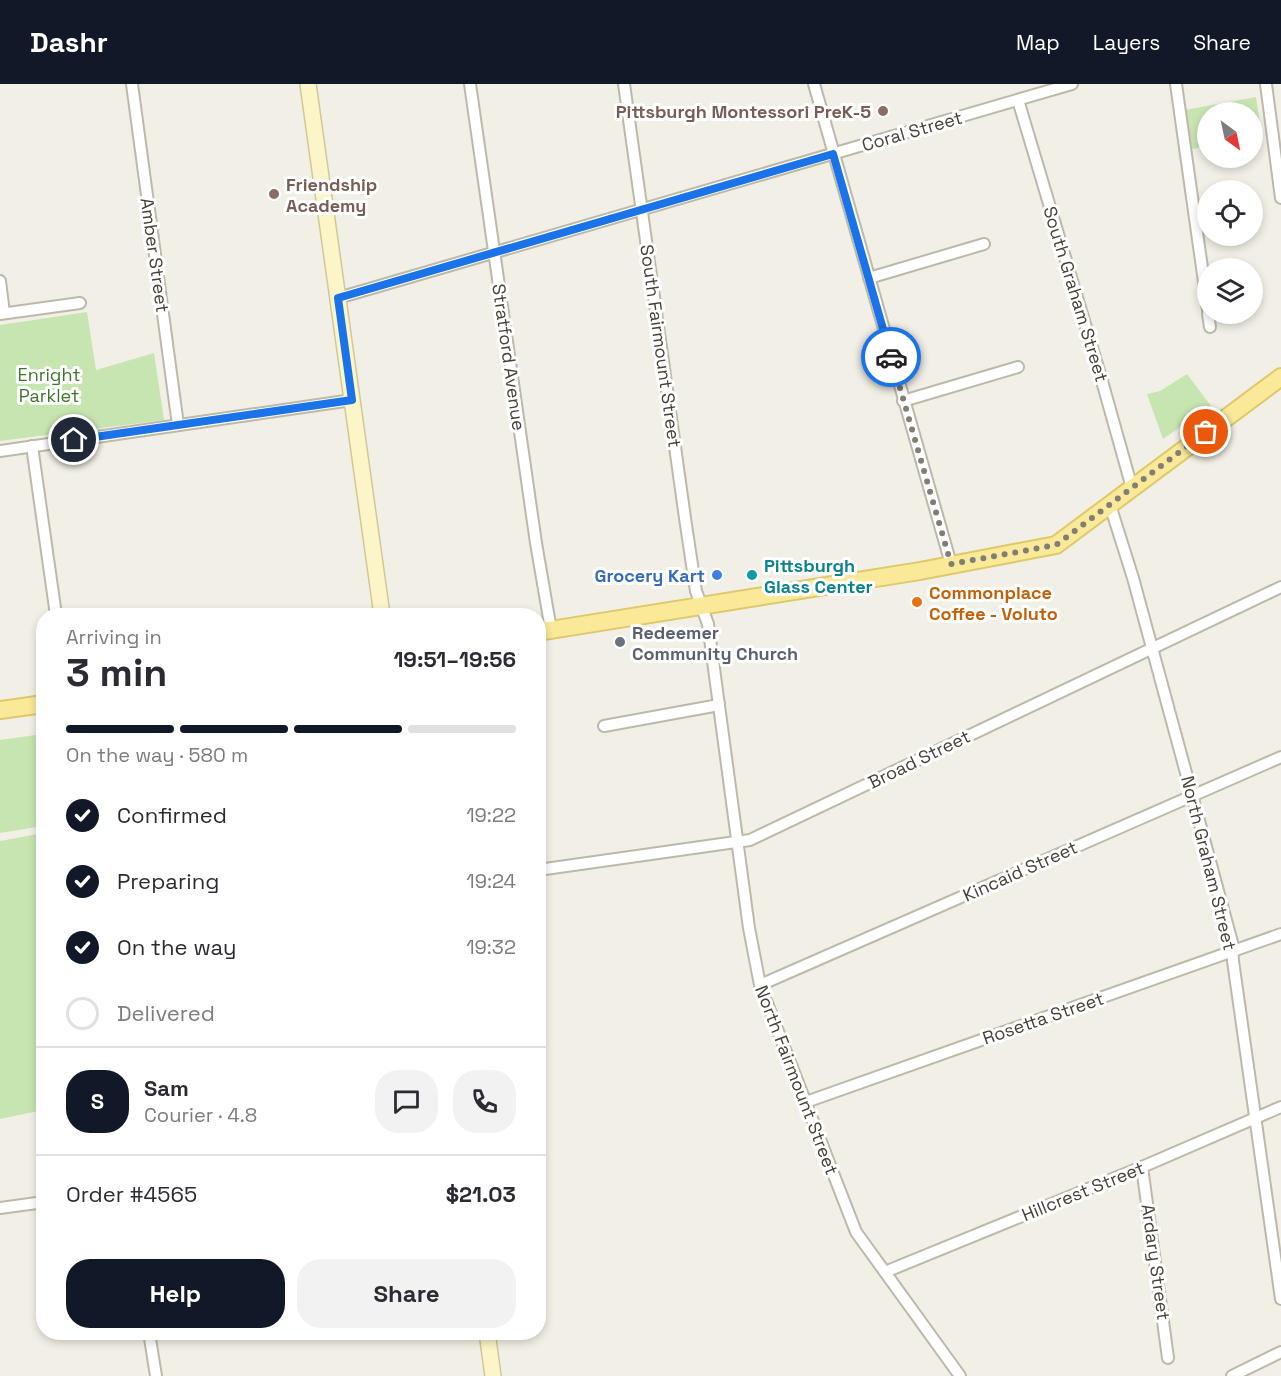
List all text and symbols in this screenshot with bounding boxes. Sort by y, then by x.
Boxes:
text: Dashr [30,24,108,60]
text: Map [1016,29,1060,56]
text: Layers [1093,29,1160,56]
text: Share [1193,29,1251,56]
place label: Pittsburgh Montessori PreK-5 [616,100,871,123]
north arrow [1197,102,1263,168]
map controls [1197,102,1263,324]
marker: Pittsburgh Montessori PreK-5 [876,104,890,118]
street label: Coral Street [859,106,965,156]
place label: Friendship Academy [286,173,377,217]
button: locate [1197,180,1263,246]
marker: Friendship Academy [267,187,281,201]
street label: Amber Street [136,196,174,314]
street label: South Graham Street [1038,203,1114,385]
street label: South Fairmount Street [635,243,687,449]
button: layers [1197,258,1263,324]
street label: Stratford Avenue [487,282,531,432]
courier [861,327,921,387]
icon: car [875,341,908,374]
park label: Enright Parklet [18,363,80,407]
pin [1180,406,1231,457]
pin [48,414,99,465]
icon: bag [1189,415,1222,448]
icon: home [57,423,90,456]
place label: Pittsburgh Glass Center [764,554,873,598]
place label: Grocery Kart [595,564,705,587]
marker: Grocery Kart [710,568,724,582]
marker: Pittsburgh Glass Center [745,568,759,582]
place label: Commonplace Coffee - Voluto [929,581,1058,625]
marker: Commonplace Coffee - Voluto [910,595,924,609]
place label: Redeemer Community Church [632,621,798,665]
text: Arriving in [66,624,162,650]
marker: Redeemer Community Church [613,635,627,649]
text: 19:51–19:56 [393,645,516,673]
text: 3 min [66,648,167,697]
street label: Broad Street [864,724,974,794]
text: On the way · 580 m [66,742,248,768]
street label: North Graham Street [1176,773,1242,953]
icon: check [66,799,99,832]
text: Confirmed [117,801,227,829]
text: 19:22 [466,802,516,828]
street label: Kincaid Street [959,835,1081,907]
icon: check [66,865,99,898]
text: Preparing [117,867,219,895]
text: 19:24 [466,868,516,894]
icon: check [66,931,99,964]
text: On the way [117,933,236,961]
text: 19:32 [466,934,516,960]
street label: North Fairmount Street [750,982,844,1178]
street label: Rosetta Street [979,987,1107,1049]
text: Delivered [117,999,215,1027]
button: chat [375,1070,438,1133]
button: phone [453,1070,516,1133]
text: Sam [144,1074,189,1102]
text: S [91,1087,104,1115]
text: Courier · 4.8 [144,1102,257,1128]
street label: Hillcrest Street [1018,1156,1148,1226]
text: Order #4565 [66,1180,197,1208]
text: $21.03 [446,1180,516,1208]
street label: Ardary Street [1136,1202,1176,1322]
button: Help [66,1259,285,1328]
button: Share [297,1259,516,1328]

